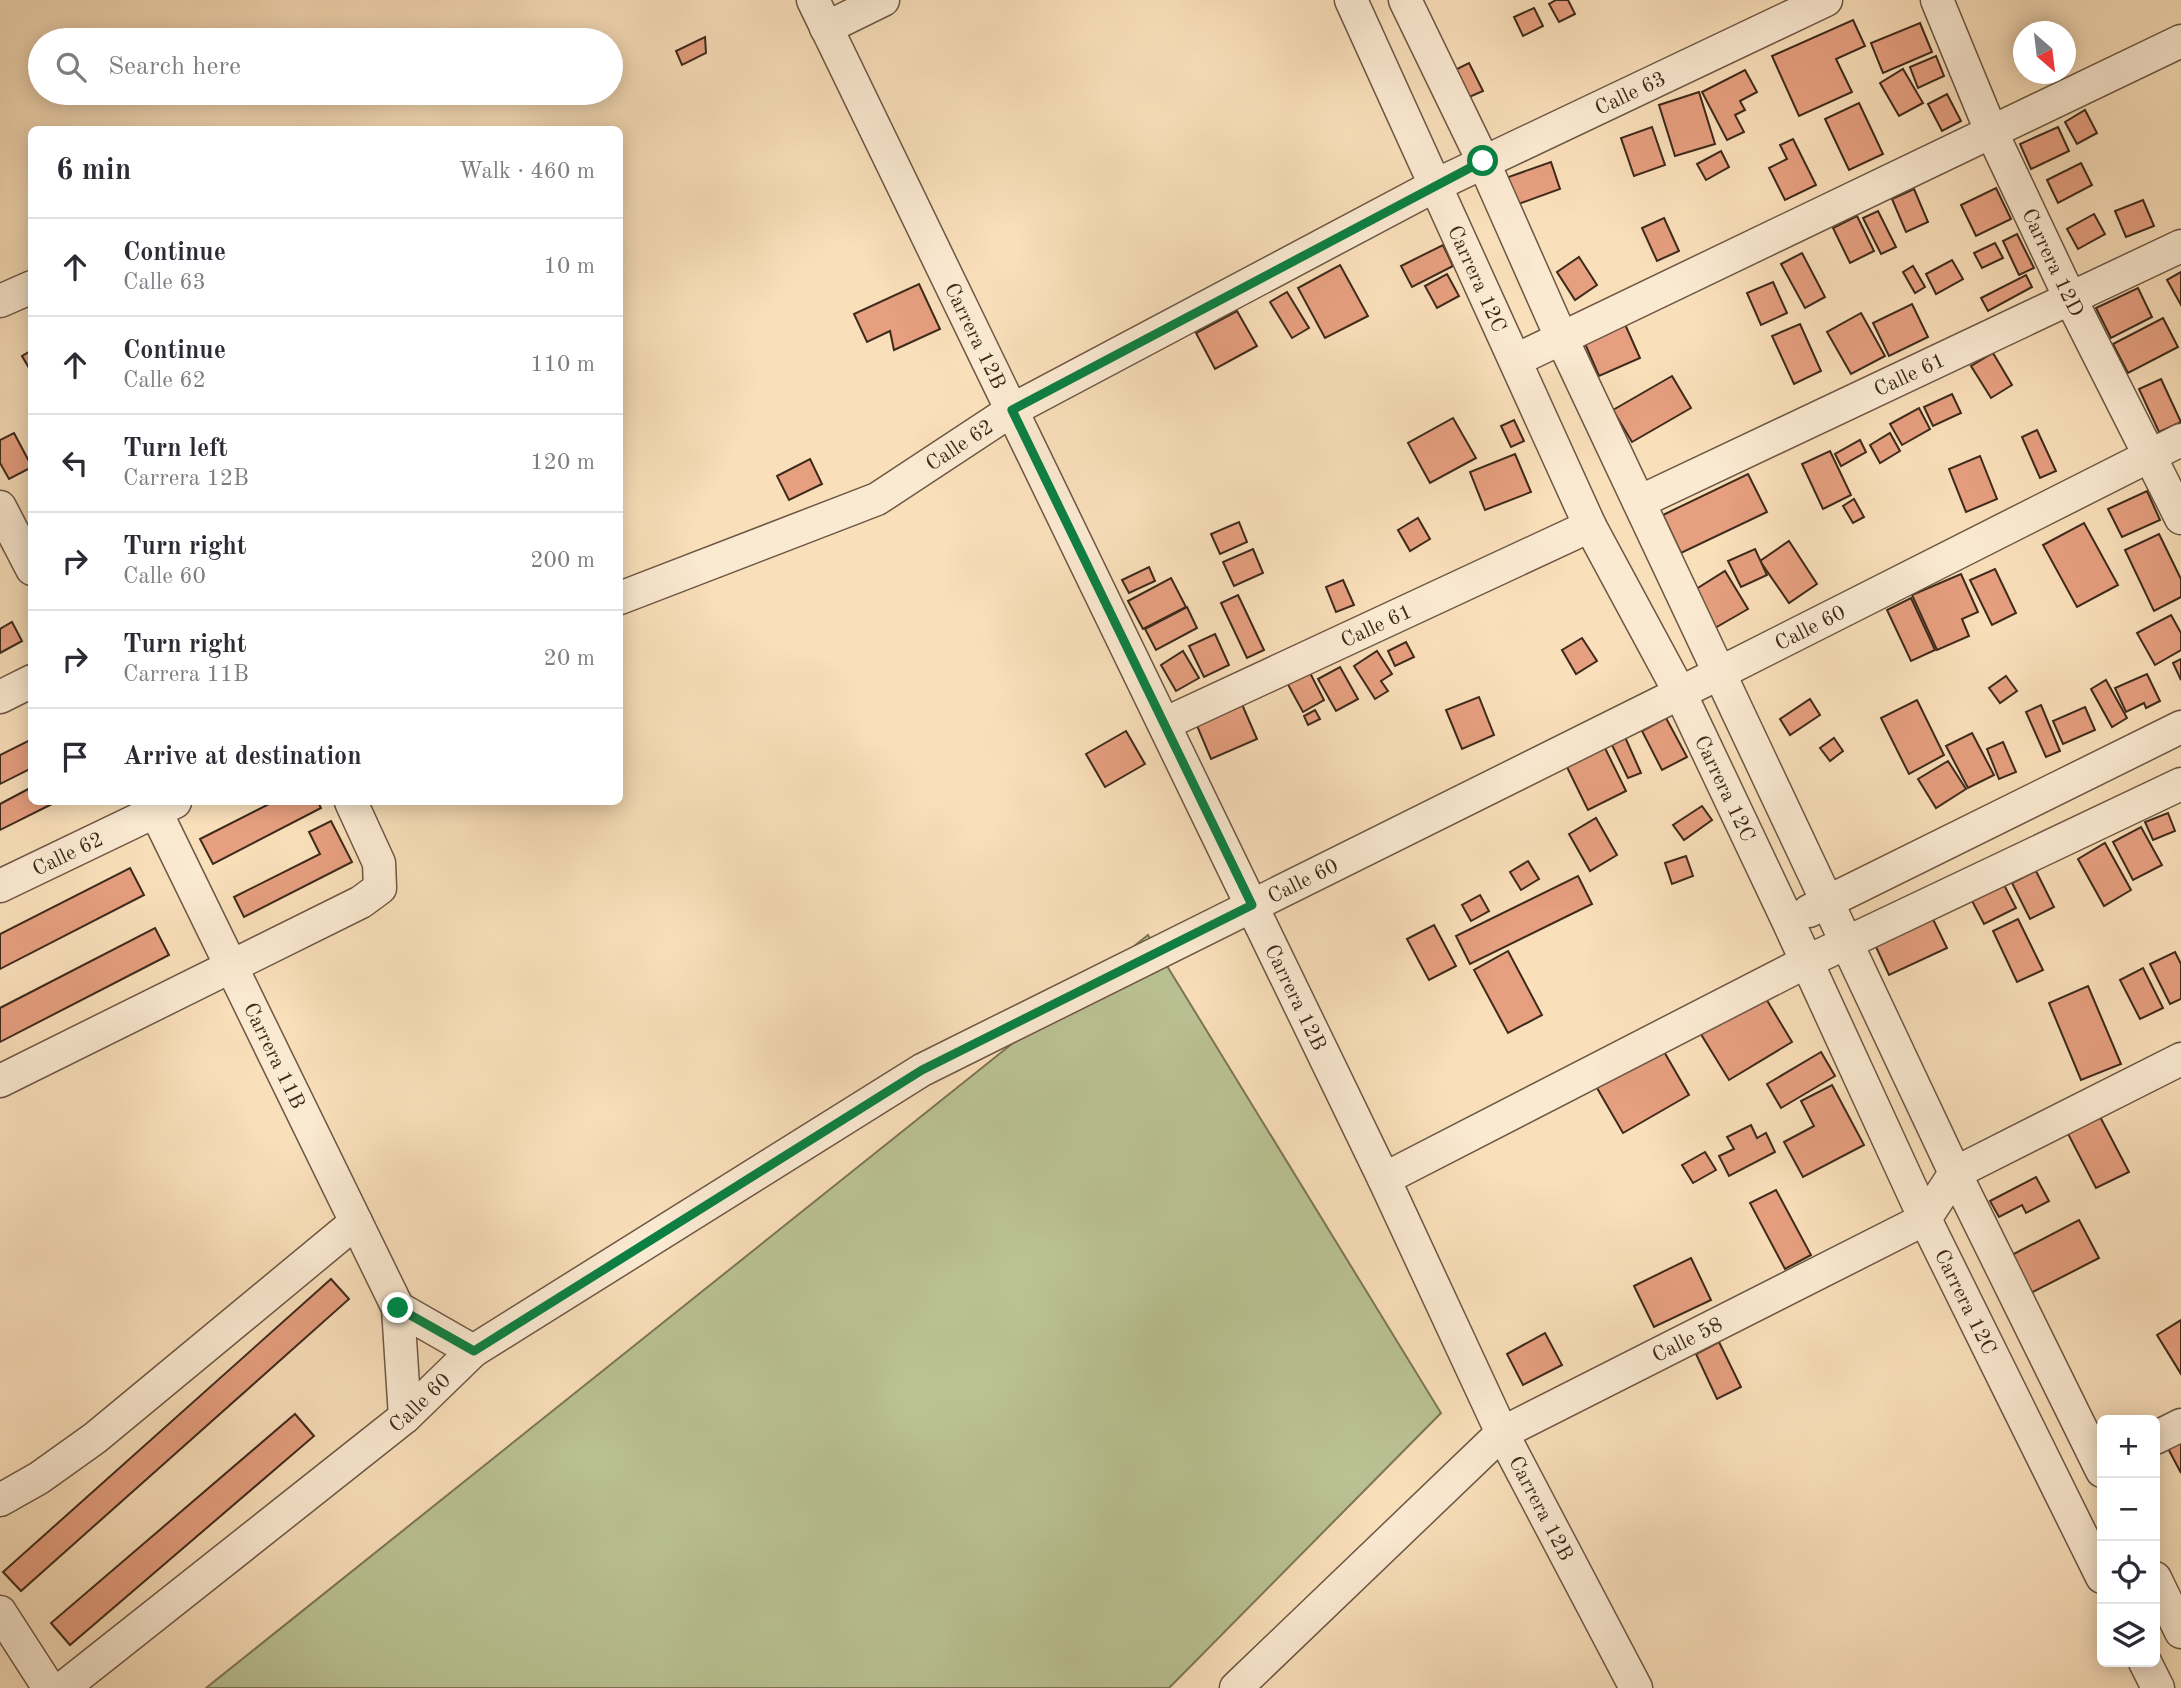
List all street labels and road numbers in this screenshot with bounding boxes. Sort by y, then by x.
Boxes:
street label: Calle 63 [1592,69,1670,120]
street label: Carrera 12D [2017,206,2087,320]
street label: Carrera 12C [1443,223,1510,336]
street label: Carrera 12B [940,280,1009,393]
street label: Calle 61 [1871,350,1949,401]
street label: Calle 62 [923,416,998,476]
street label: Calle 61 [1338,601,1416,652]
street label: Calle 60 [1772,602,1849,655]
street label: Carrera 12C [1690,733,1758,845]
street label: Calle 62 [30,829,107,881]
street label: Calle 60 [1265,856,1342,908]
street label: Carrera 12B [1260,941,1329,1054]
street label: Carrera 11B [239,1000,308,1112]
street label: Carrera 12C [1930,1246,1999,1358]
street label: Calle 58 [1649,1314,1726,1367]
street label: Calle 60 [386,1370,455,1437]
street label: Carrera 12B [1504,1453,1576,1565]

